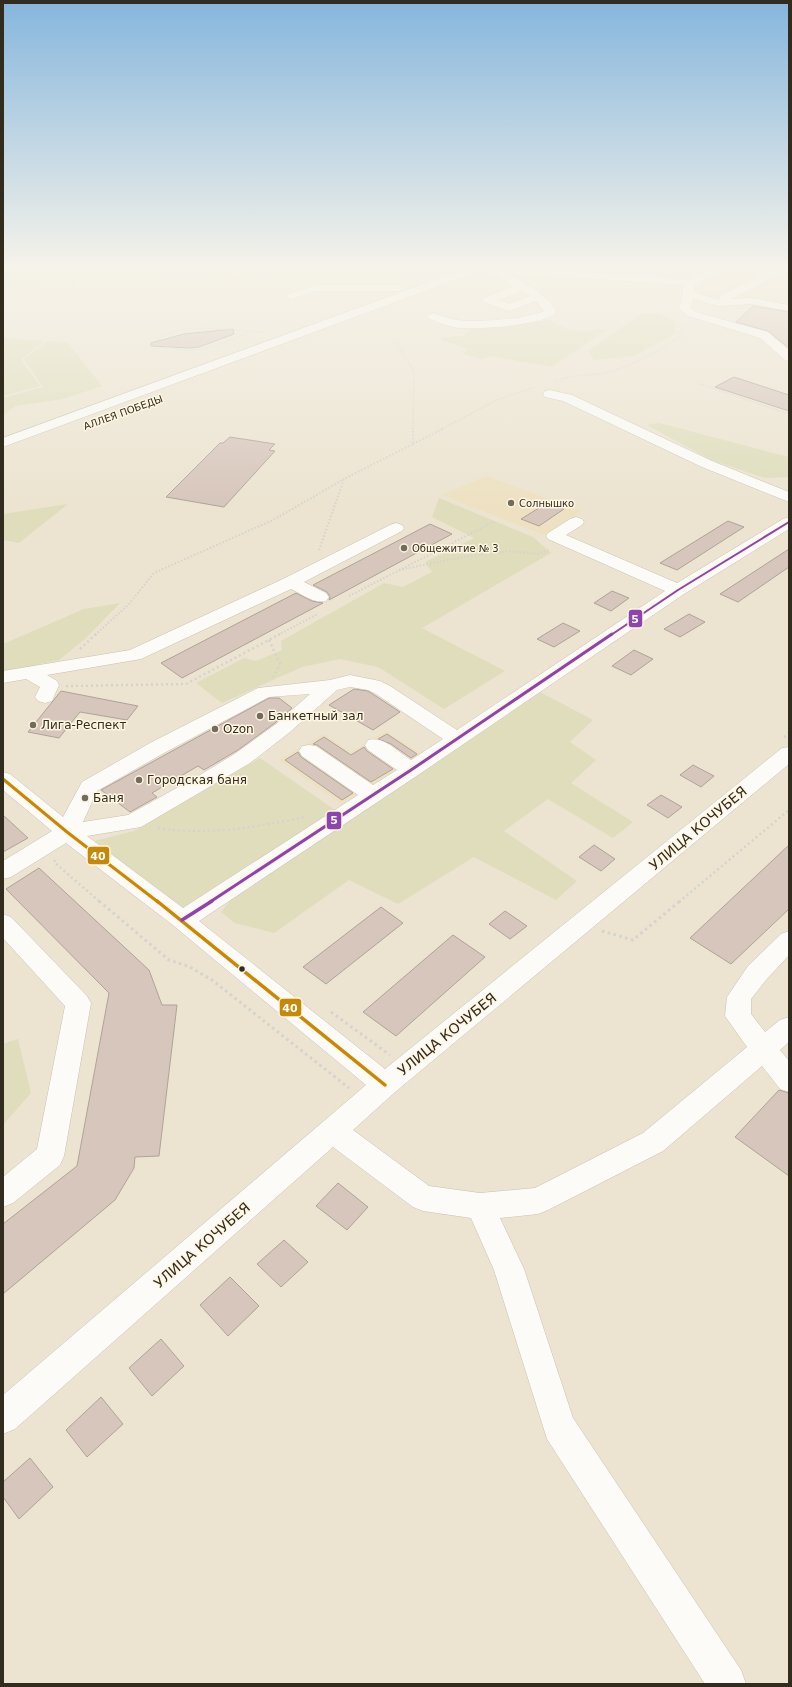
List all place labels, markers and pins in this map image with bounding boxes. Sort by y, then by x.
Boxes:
marker: Солнышко [506,498,516,508]
place label: Солнышко [519,498,574,509]
marker: Общежитие № 3 [399,543,409,553]
place label: Общежитие № 3 [412,543,499,554]
place label: Банкетный зал [268,709,363,723]
marker: Банкетный зал [255,711,265,721]
place label: Лига-Респект [41,718,127,732]
marker: Лига-Респект [28,720,38,730]
place label: Ozon [223,722,254,736]
marker: Ozon [210,724,220,734]
place label: Городская баня [147,773,247,787]
marker: Городская баня [134,775,144,785]
place label: Баня [93,791,124,805]
marker: Баня [80,793,90,803]
unlabelled marker [237,964,247,974]

